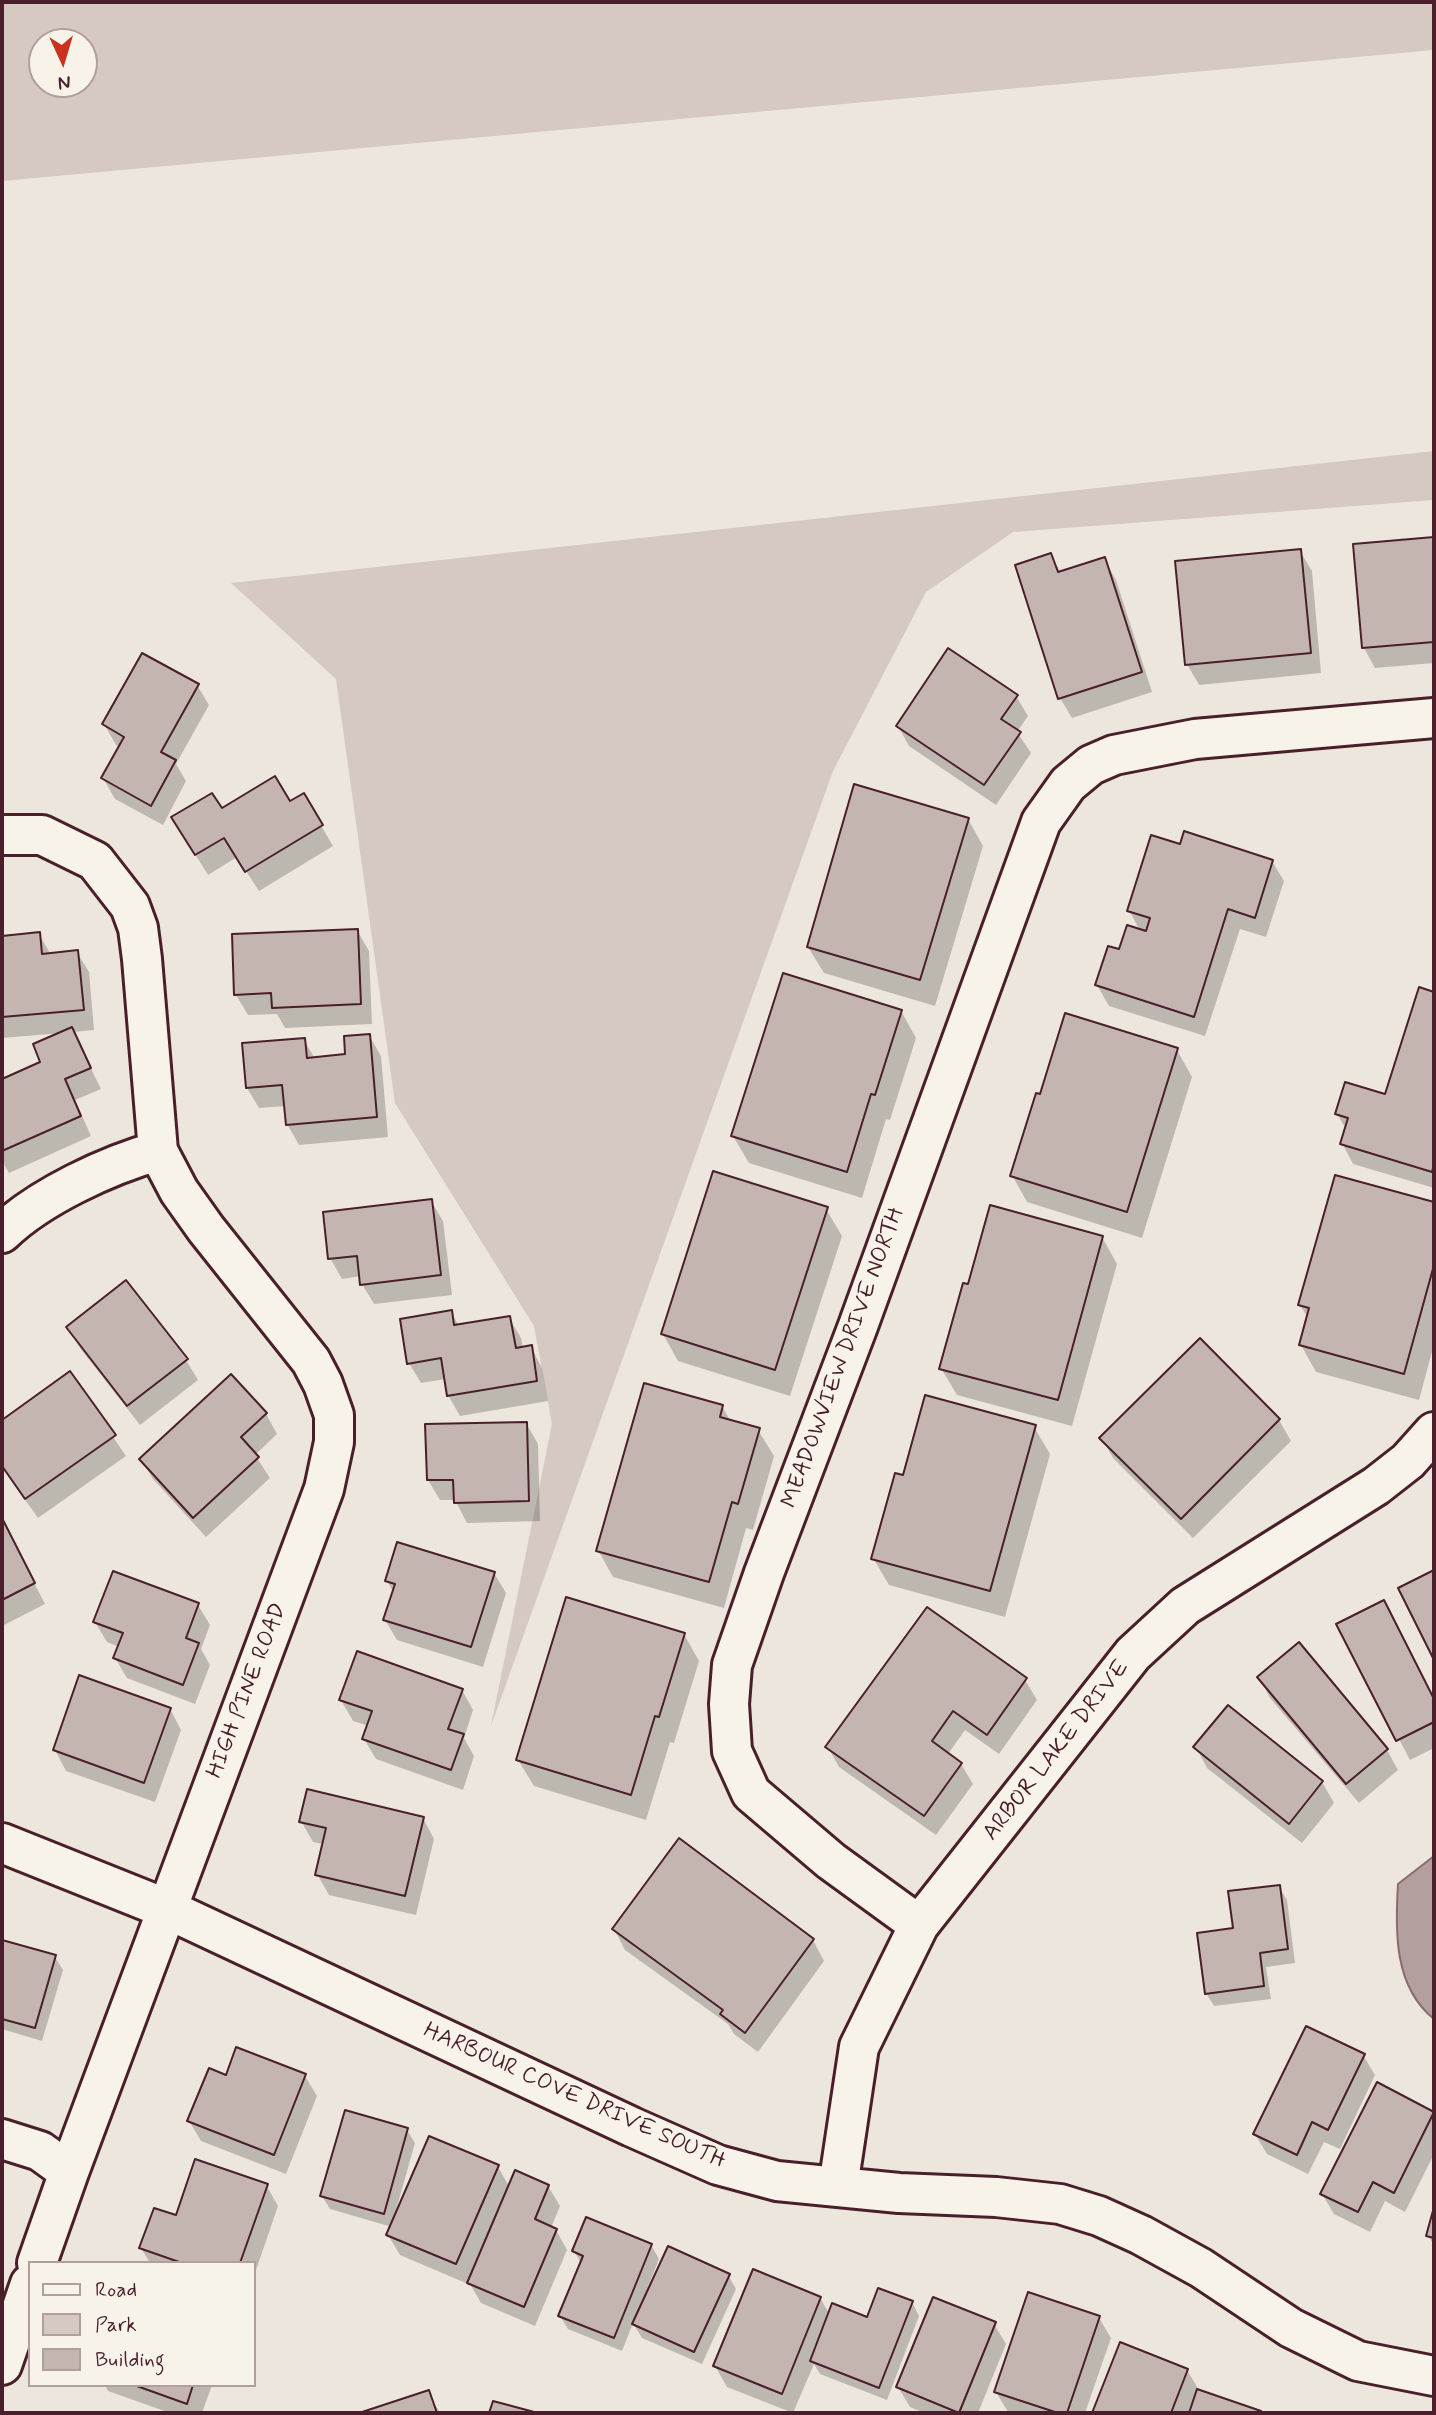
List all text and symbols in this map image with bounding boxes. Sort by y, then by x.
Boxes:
north arrow [28,28,98,98]
text: N [57,70,72,95]
street label: MEADOWVIEW DRIVE NORTH [777,1204,911,1512]
street label: HIGH PINE ROAD [202,1600,294,1782]
street label: ARBOR LAKE DRIVE [978,1655,1136,1847]
street label: HARBOUR COVE DRIVE SOUTH [419,2018,729,2176]
legend [28,2261,256,2387]
text: Road [95,2276,137,2304]
text: Park [95,2311,137,2339]
text: Building [95,2346,165,2374]

